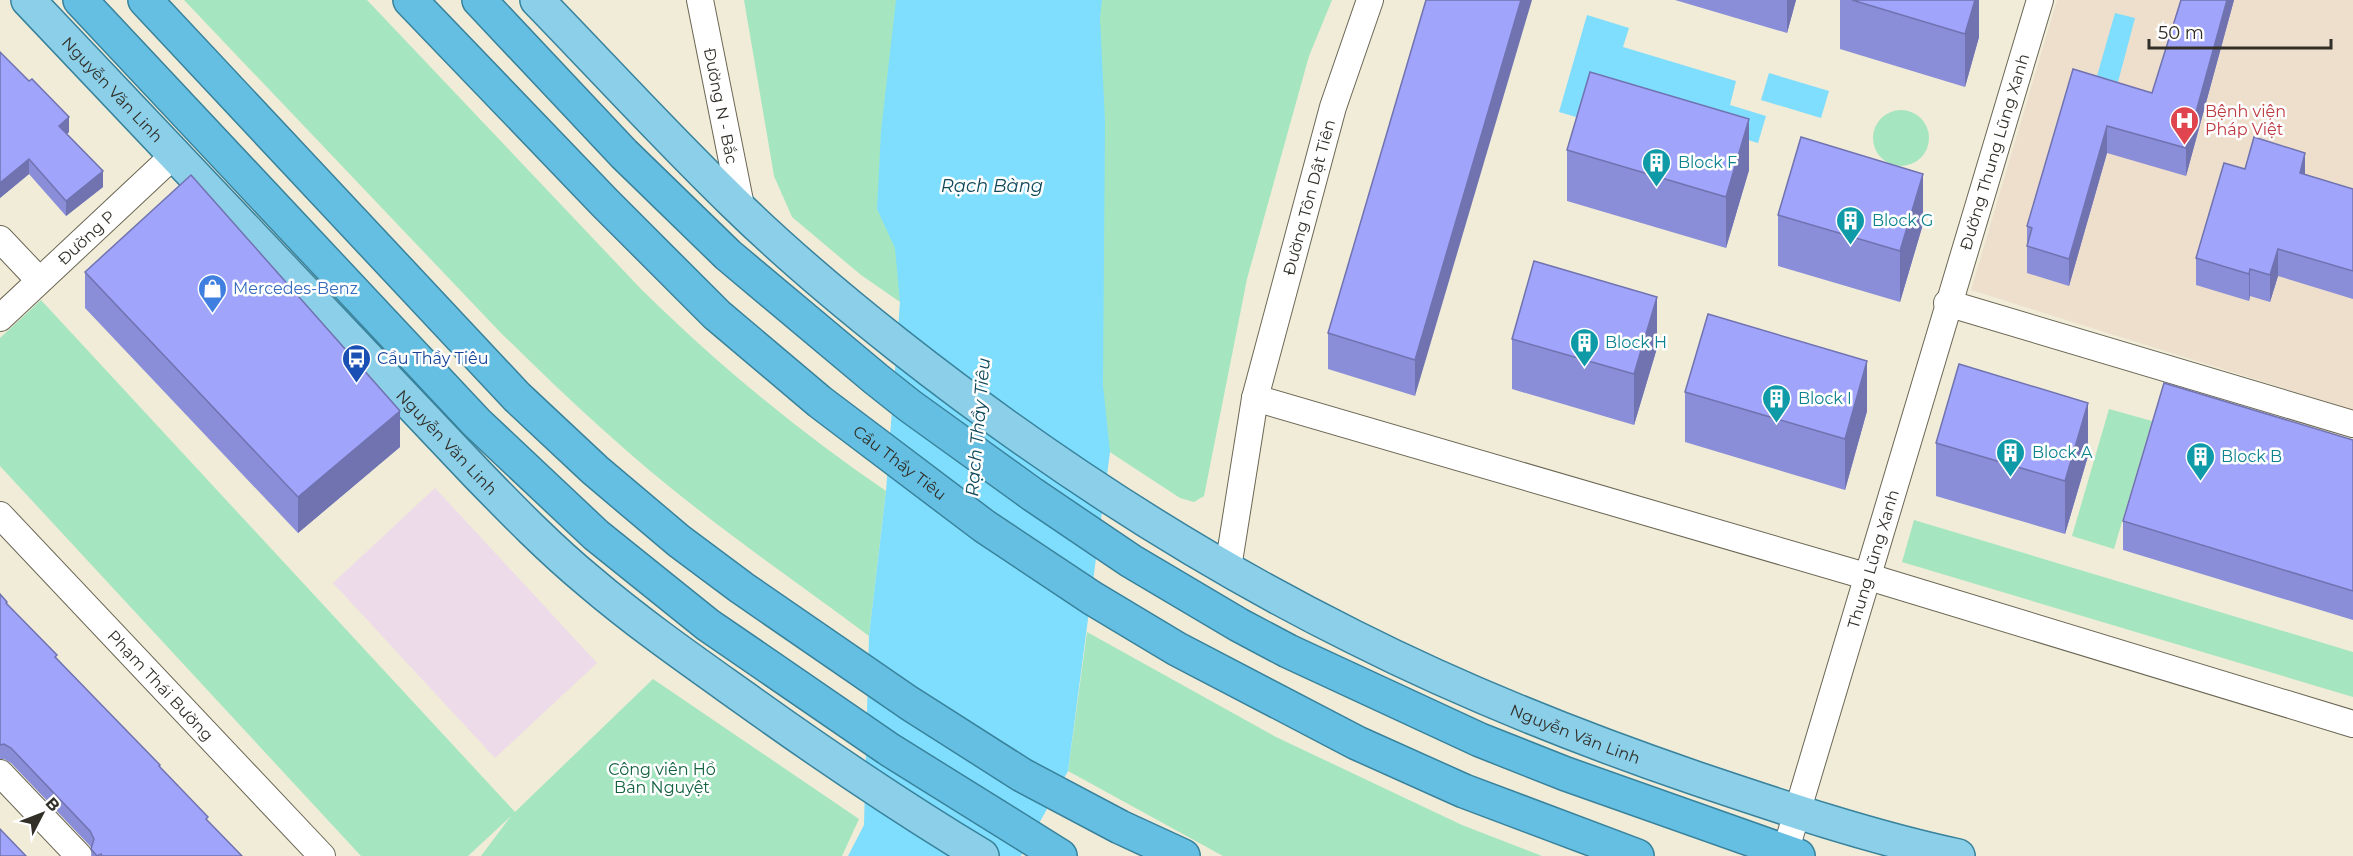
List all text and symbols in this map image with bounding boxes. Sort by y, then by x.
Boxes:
scale bar [2149,12,2330,50]
text: 50 m [2158,22,2204,44]
street label: Nguyễn Văn Linh [58,33,167,146]
street label: Đường N - Bắc [700,46,742,166]
street label: Đường Thung Lũng Xanh [1956,51,2033,252]
place label: Bệnh viện Pháp Việt [2205,102,2286,139]
hospital icon: Bệnh viện Pháp Việt [2168,104,2200,146]
street label: Đường Tôn Dật Tiên [1279,117,1339,277]
building icon: Block F [1641,146,1673,188]
place label: Block F [1678,153,1737,172]
water label: Rạch Bàng [941,175,1043,197]
building icon: Block G [1835,204,1867,246]
street label: Đường P [54,206,119,269]
place label: Block G [1872,211,1933,230]
shop icon: Mercedes-Benz [196,272,228,314]
place label: Mercedes-Benz [233,279,358,298]
building icon: Block H [1568,326,1600,368]
place label: Block H [1605,333,1667,352]
bus stop icon: Cầu Thầy Tiêu [340,342,372,384]
place label: Cầu Thầy Tiêu [377,349,489,368]
water label: Rạch Thầy Tiêu [961,357,995,497]
building icon: Block I [1761,382,1793,424]
street label: Nguyễn Văn Linh [392,385,501,499]
place label: Block I [1798,389,1852,408]
street label: Cầu Thầy Tiêu [850,421,950,504]
building icon: Block A [1995,436,2027,478]
building icon: Block B [2184,440,2216,482]
place label: Block A [2032,443,2093,462]
place label: Block B [2221,447,2282,466]
street label: Thung Lũng Xanh [1843,487,1902,631]
street label: Phạm Thái Bường [104,626,217,745]
street label: Nguyễn Văn Linh [1507,700,1643,767]
park label: Công viên Hồ Bán Nguyệt [608,760,716,797]
north arrow [12,784,72,844]
text: B [42,793,64,815]

